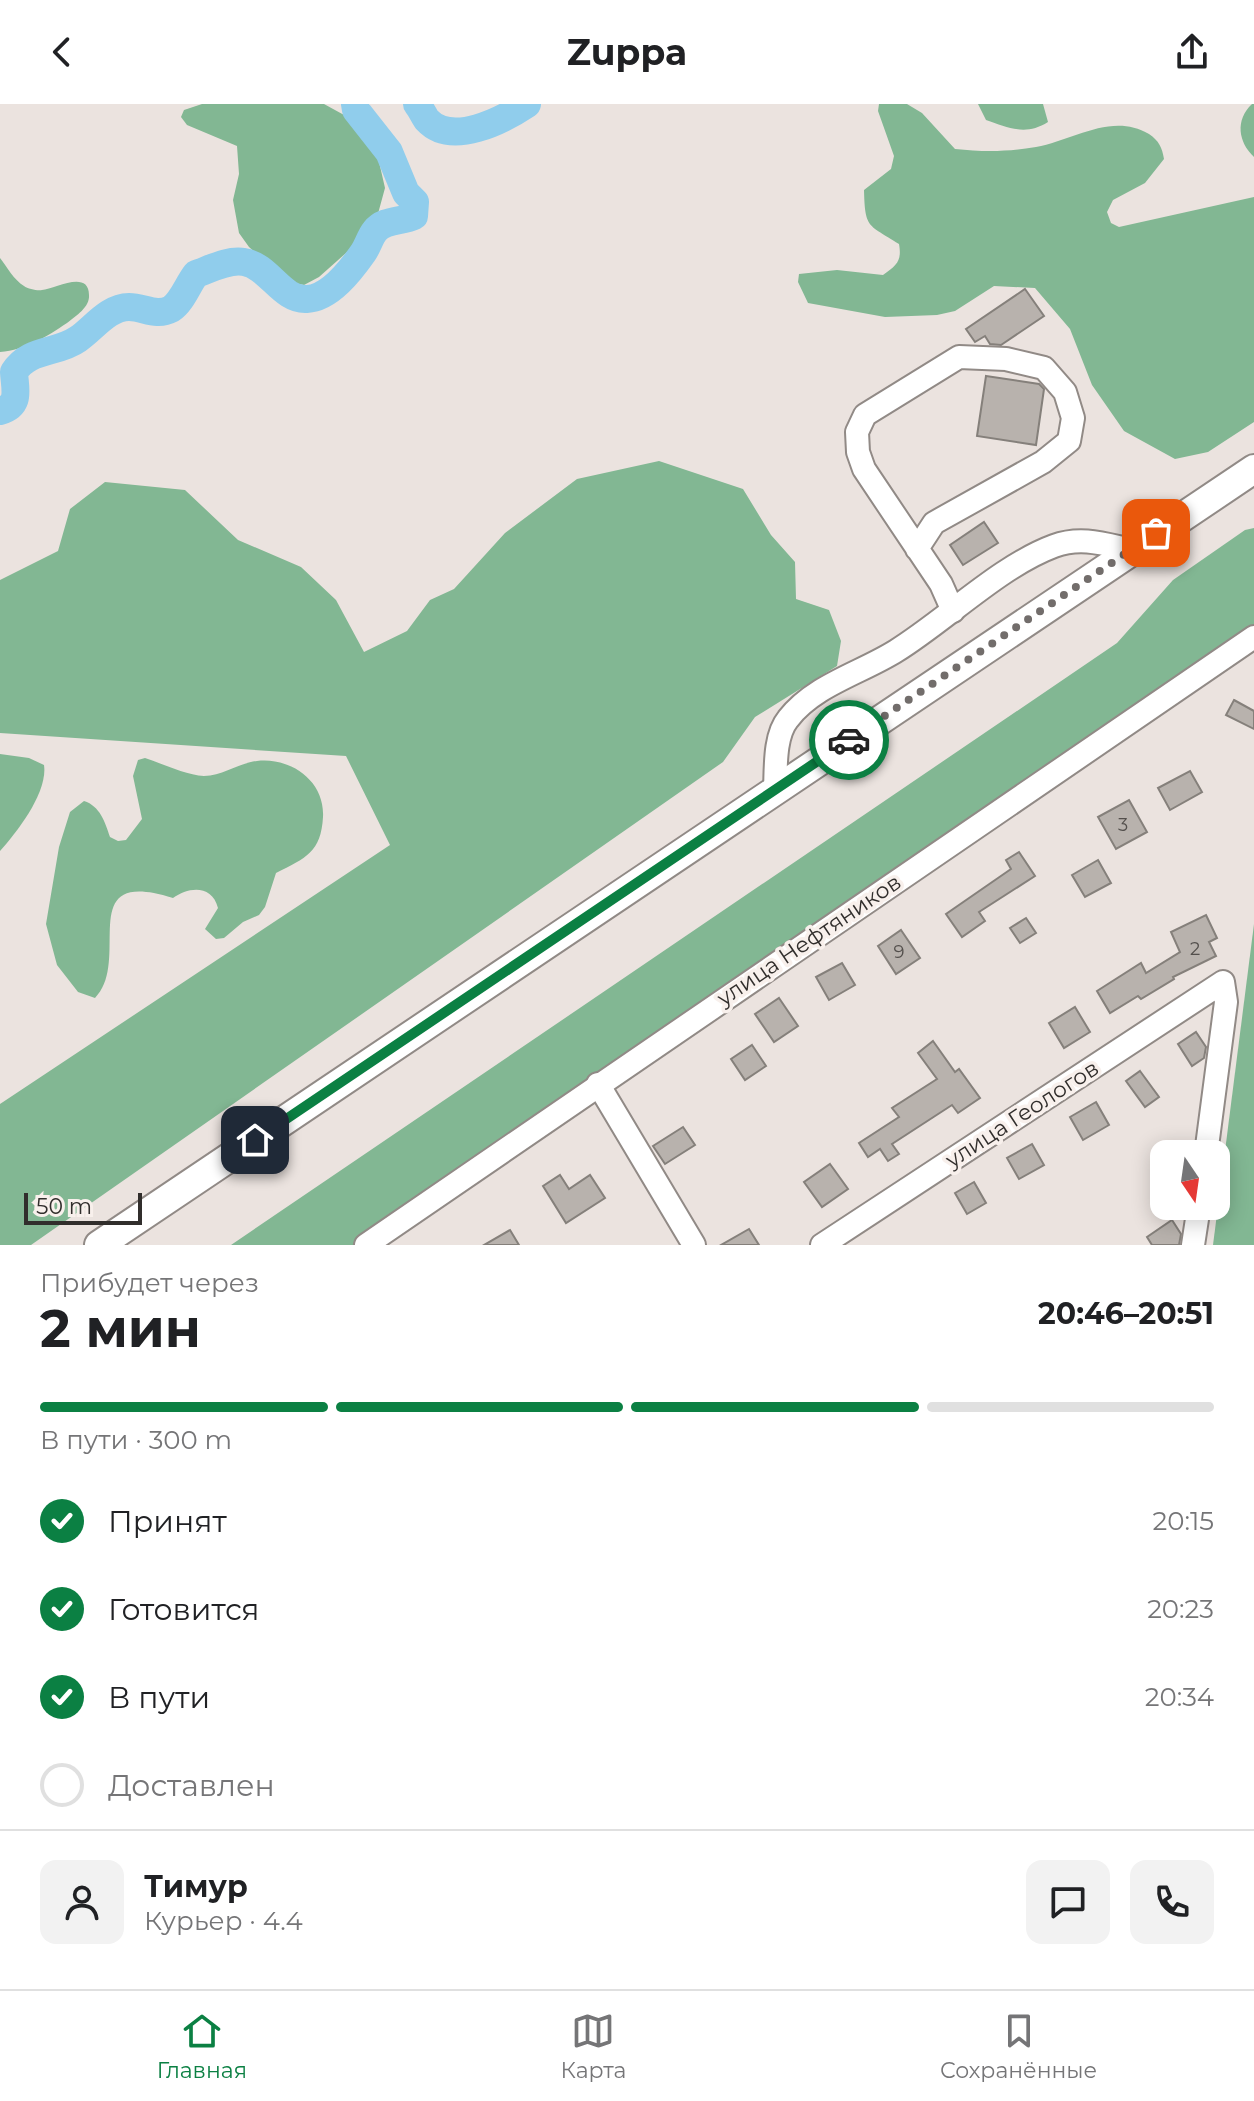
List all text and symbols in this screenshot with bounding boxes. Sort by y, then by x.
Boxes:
icon: back [40,30,84,74]
text: Zuppa [567,30,687,74]
icon: share [1170,30,1214,74]
pin [1122,499,1190,567]
icon: bag [1134,511,1178,555]
courier [809,700,889,780]
icon: car [827,718,871,762]
house number: 3 [1118,814,1128,836]
street label: улица Нефтяников [711,868,906,1012]
house number: 2 [1190,938,1200,960]
house number: 9 [894,941,905,963]
street label: улица Геологов [940,1054,1104,1174]
pin [221,1106,289,1174]
icon: home [233,1118,277,1162]
north arrow [1150,1140,1230,1220]
map controls [1150,1140,1230,1220]
scale bar [24,1189,142,1225]
text: 50 m [36,1193,92,1220]
text: Прибудет через [40,1267,259,1299]
text: 20:46–20:51 [1038,1295,1214,1332]
text: 2 мин [40,1297,201,1360]
text: В пути · 300 m [40,1424,232,1456]
icon: check [40,1499,84,1543]
text: Принят [108,1503,227,1540]
text: 20:15 [1152,1505,1214,1537]
icon: check [40,1587,84,1631]
text: Готовится [108,1591,260,1628]
text: 20:23 [1147,1593,1214,1625]
icon: check [40,1675,84,1719]
text: В пути [108,1679,210,1716]
text: 20:34 [1145,1681,1214,1713]
text: Доставлен [108,1767,275,1804]
button: person [40,1860,124,1944]
button: chat [1026,1860,1110,1944]
button: phone [1130,1860,1214,1944]
text: Тимур [144,1868,248,1905]
text: Курьер · 4.4 [144,1905,303,1937]
tab: Главная [157,2009,247,2084]
tab: Карта [561,2009,626,2084]
tab: Сохранённые [940,2009,1097,2084]

